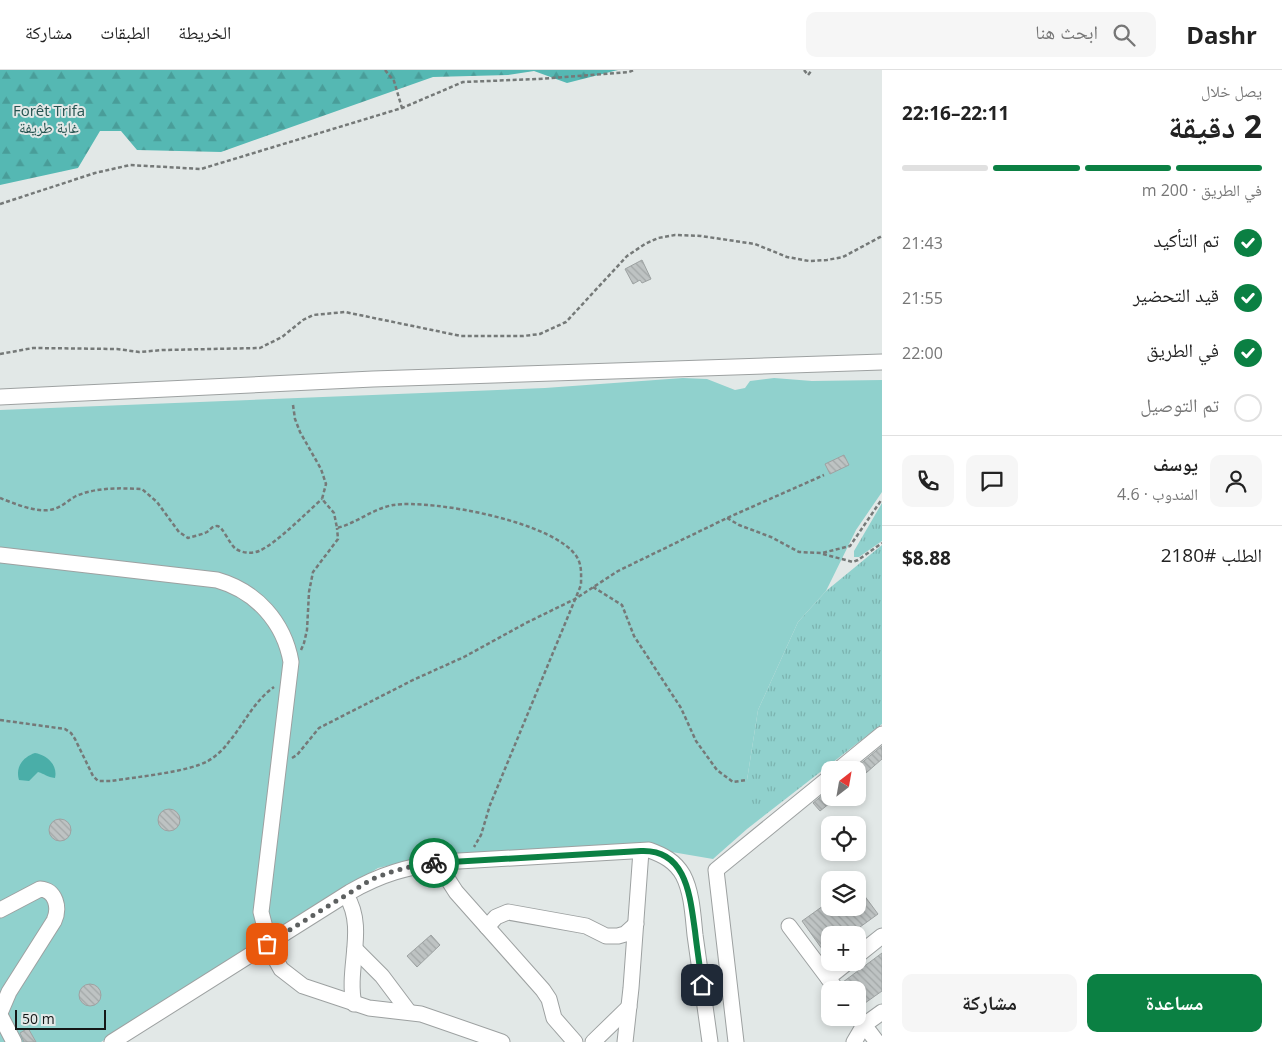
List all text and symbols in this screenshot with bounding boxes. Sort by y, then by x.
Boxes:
search box [806,12,1156,57]
text: Dashr [1186,18,1257,51]
text: ابحث هنا [1035,19,1098,45]
text: مشاركة [25,20,72,44]
text: الطبقات [100,20,150,44]
text: الخريطة [178,20,231,44]
icon: search [1110,21,1138,49]
text: يصل خلال [1201,80,1262,102]
park label: Forêt Trifa غابة طريفة [13,100,85,137]
text: 22:11–22:16 [902,100,1009,126]
text: 2 دقيقة [1168,104,1262,147]
text: في الطريق · 200 m [1142,179,1262,201]
text: تم التأكيد [1154,227,1219,253]
icon: check [1234,229,1262,257]
text: 21:43 [902,232,943,254]
text: قيد التحضير [1133,282,1219,308]
icon: check [1234,284,1262,312]
text: 21:55 [902,287,943,309]
text: في الطريق [1146,337,1219,363]
icon: check [1234,339,1262,367]
text: 22:00 [902,342,943,364]
text: تم التوصيل [1140,392,1219,418]
text: يوسف [1153,451,1198,477]
button: phone [902,455,954,507]
button: chat [966,455,1018,507]
button: person [1210,455,1262,507]
text: المندوب · 4.6 [1117,483,1198,505]
text: الطلب #2180 [1161,542,1262,568]
text: $8.88 [902,545,951,571]
north arrow [821,761,866,806]
map controls [821,761,866,1026]
button: locate [821,816,866,861]
courier [409,838,459,888]
icon: bike [420,849,448,877]
button: layers [821,871,866,916]
pin [246,923,288,965]
button: + [821,926,866,971]
icon: bag [253,930,281,958]
pin [681,964,723,1006]
icon: home [688,971,716,999]
button: مشاركة [902,974,1077,1032]
button: مساعدة [1087,974,1262,1032]
button: − [821,981,866,1026]
scale bar [15,1007,106,1030]
text: 50 m [22,1009,55,1028]

